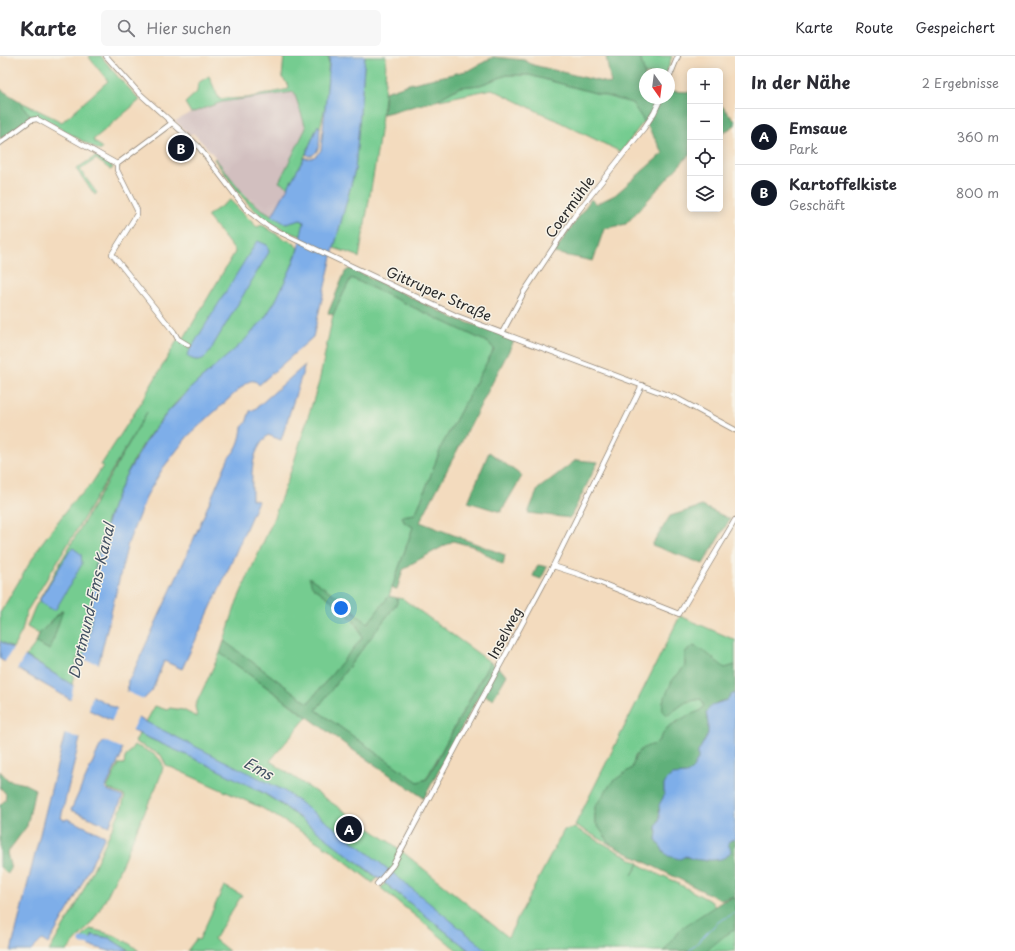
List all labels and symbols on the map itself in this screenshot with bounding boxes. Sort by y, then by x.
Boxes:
north arrow [639,68,675,104]
pin: B [168,133,194,163]
street label: Coermühle [540,171,600,242]
street label: Gittruper Straße [383,261,495,326]
water label: Dortmund-Ems-Kanal [61,518,120,681]
your location [331,598,351,618]
street label: Inselweg [482,603,527,663]
water label: Ems [240,750,279,786]
pin: A [336,814,362,844]

